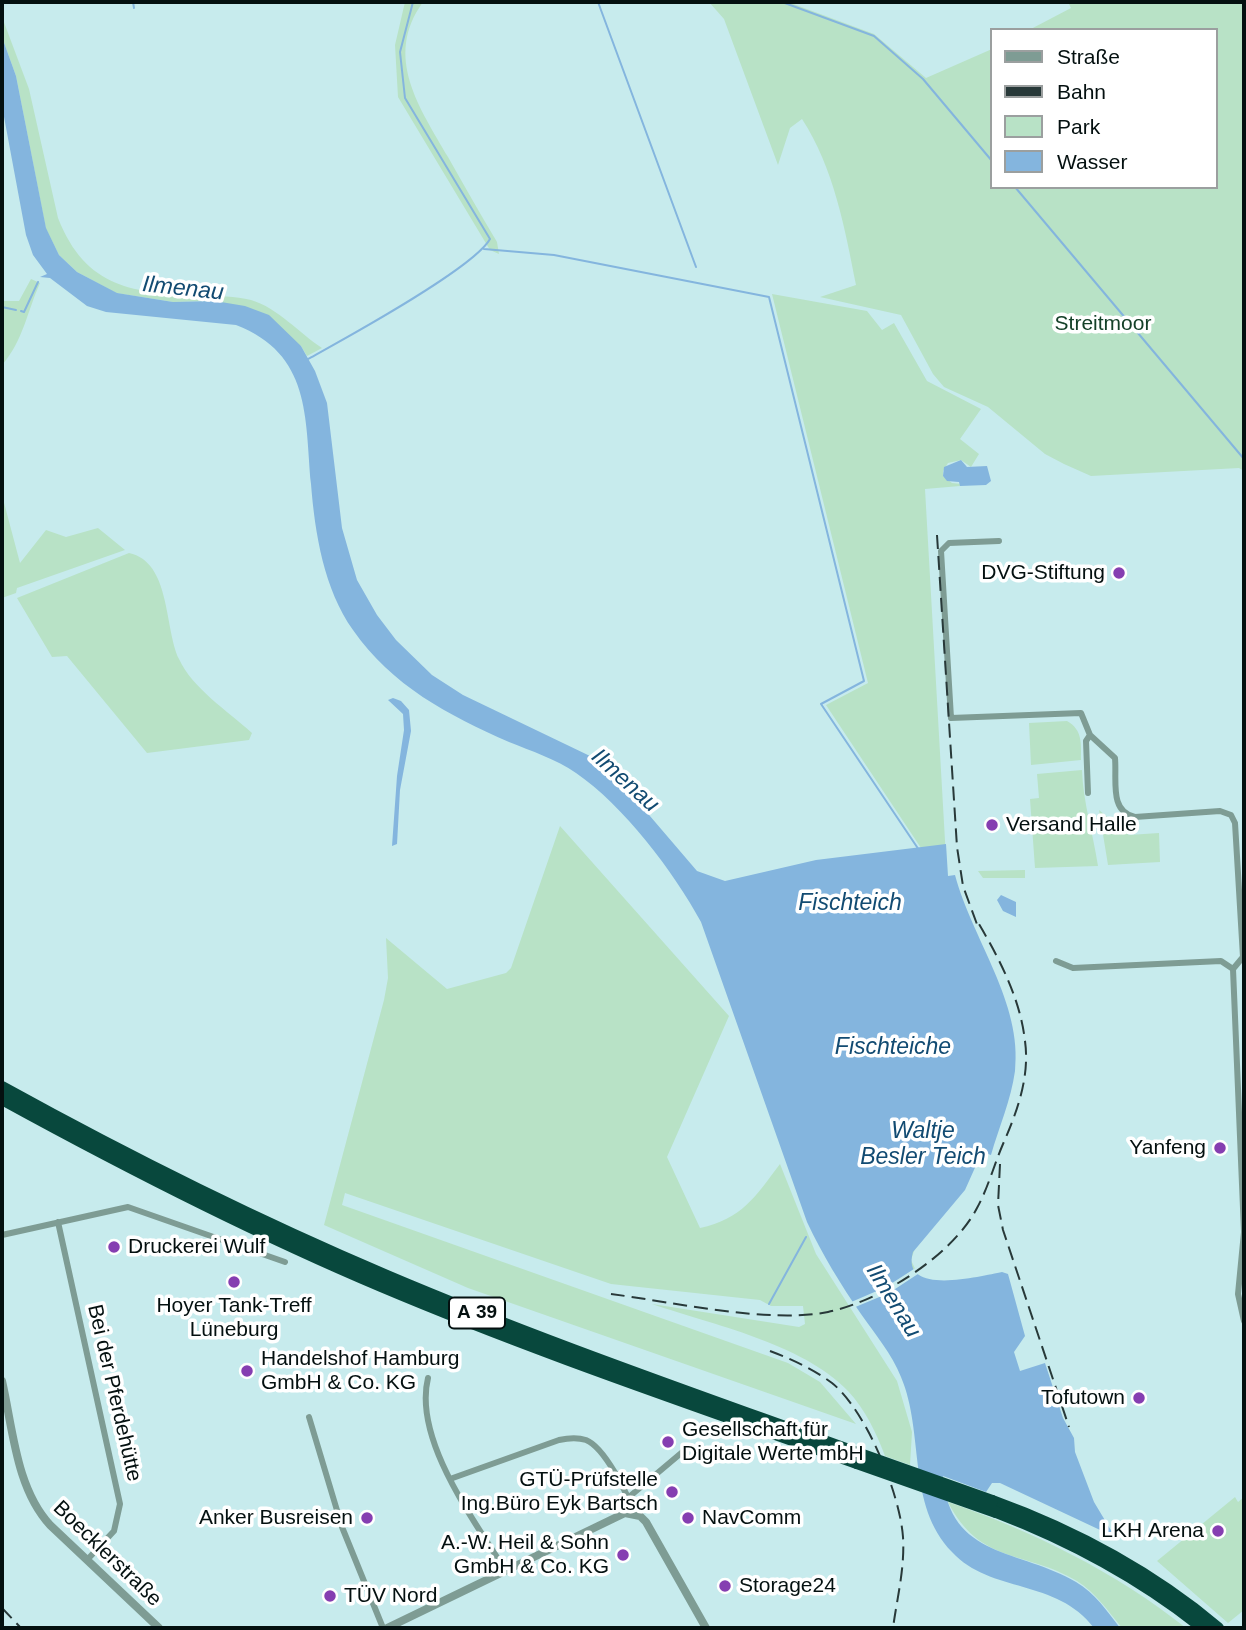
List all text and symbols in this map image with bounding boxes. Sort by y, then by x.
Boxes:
legend [990,28,1218,189]
text: Straße [1057,45,1120,68]
text: Bahn [1057,80,1106,103]
text: Park [1057,115,1100,138]
text: Wasser [1057,150,1127,173]
water label: Ilmenau [141,271,225,307]
park label: Streitmoor [1055,311,1151,337]
place label: DVG-Stiftung [981,560,1105,586]
marker: DVG-Stiftung [1111,565,1127,581]
water label: Ilmenau [585,743,665,819]
place label: Versand Halle [1006,812,1137,838]
marker: Versand Halle [984,817,1000,833]
water label: Fischteich [798,890,902,918]
water label: Fischteiche [835,1034,951,1062]
water label: Waltje Besler Teich [860,1118,986,1172]
place label: Yanfeng [1129,1135,1206,1161]
marker: Yanfeng [1212,1140,1228,1156]
place label: Druckerei Wulf [128,1234,265,1260]
marker: Druckerei Wulf [106,1239,122,1255]
water label: Ilmenau [860,1259,926,1343]
marker: Hoyer Tank-Treff Lüneburg [226,1274,242,1290]
place label: Hoyer Tank-Treff Lüneburg [156,1293,312,1343]
road number: A 39 [449,1298,505,1329]
street label: Bei der Pferdehütte [81,1302,147,1484]
place label: Handelshof Hamburg GmbH & Co. KG [261,1346,459,1396]
marker: Handelshof Hamburg GmbH & Co. KG [239,1363,255,1379]
place label: Tofutown [1041,1385,1125,1411]
marker: Tofutown [1131,1390,1147,1406]
place label: Gesellschaft für Digitale Werte mbH [682,1417,864,1467]
marker: Gesellschaft für Digitale Werte mbH [660,1434,676,1450]
place label: GTÜ-Prüfstelle Ing.Büro Eyk Bartsch [461,1467,658,1517]
marker: GTÜ-Prüfstelle Ing.Büro Eyk Bartsch [664,1484,680,1500]
street label: Boecklerstraße [47,1496,167,1612]
place label: Anker Busreisen [199,1505,353,1531]
place label: NavComm [702,1505,801,1531]
marker: Anker Busreisen [359,1510,375,1526]
marker: NavComm [680,1510,696,1526]
place label: LKH Arena [1101,1518,1204,1544]
marker: LKH Arena [1210,1523,1226,1539]
place label: A.-W. Heil & Sohn GmbH & Co. KG [441,1530,609,1580]
marker: A.-W. Heil & Sohn GmbH & Co. KG [615,1547,631,1563]
place label: Storage24 [739,1573,836,1599]
marker: Storage24 [717,1578,733,1594]
place label: TÜV Nord [344,1583,437,1609]
marker: TÜV Nord [322,1588,338,1604]

